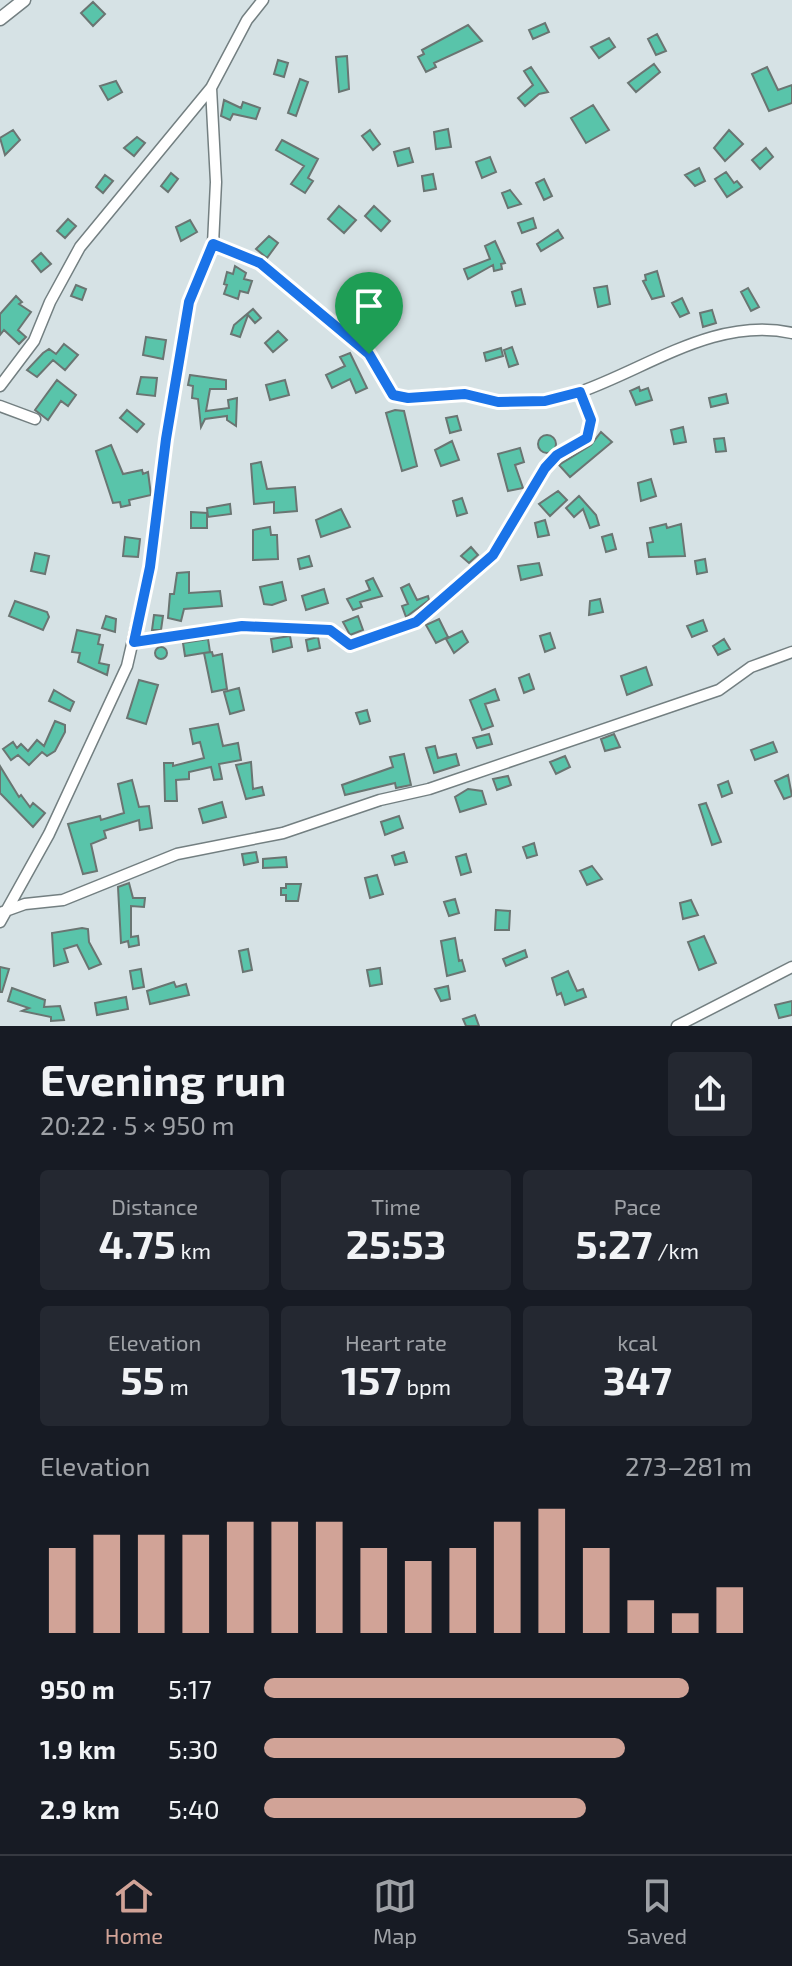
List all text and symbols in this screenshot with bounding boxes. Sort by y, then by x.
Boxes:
pin [335,272,403,354]
icon: arrive [347,284,391,328]
text: Evening run [40,1052,286,1105]
button: share [668,1052,752,1136]
text: 20:22 · 5 × 950 m [40,1109,235,1140]
text: Distance [111,1193,198,1219]
text: Time [371,1193,421,1219]
text: Pace [614,1193,661,1219]
text: 4.75 [98,1219,176,1267]
text: 25:53 [346,1219,446,1267]
text: 5:27 [576,1219,652,1267]
text: km [176,1237,211,1263]
text: /km [652,1237,699,1263]
text: Elevation [108,1329,201,1355]
text: Heart rate [345,1329,447,1355]
text: kcal [617,1329,657,1355]
text: 55 [120,1355,165,1403]
text: 157 [341,1355,401,1403]
text: 347 [603,1355,672,1403]
text: m [165,1373,189,1399]
text: bpm [401,1373,451,1399]
text: Elevation [40,1450,150,1481]
text: 273–281 m [625,1450,752,1481]
text: 950 m [40,1673,115,1704]
text: 5:17 [168,1673,212,1704]
text: 1.9 km [40,1733,116,1764]
text: 5:30 [168,1733,218,1764]
text: 2.9 km [40,1793,120,1824]
text: 5:40 [168,1793,220,1824]
tab: Home [105,1874,163,1948]
tab: Map [373,1874,417,1948]
tab: Saved [627,1874,687,1948]

